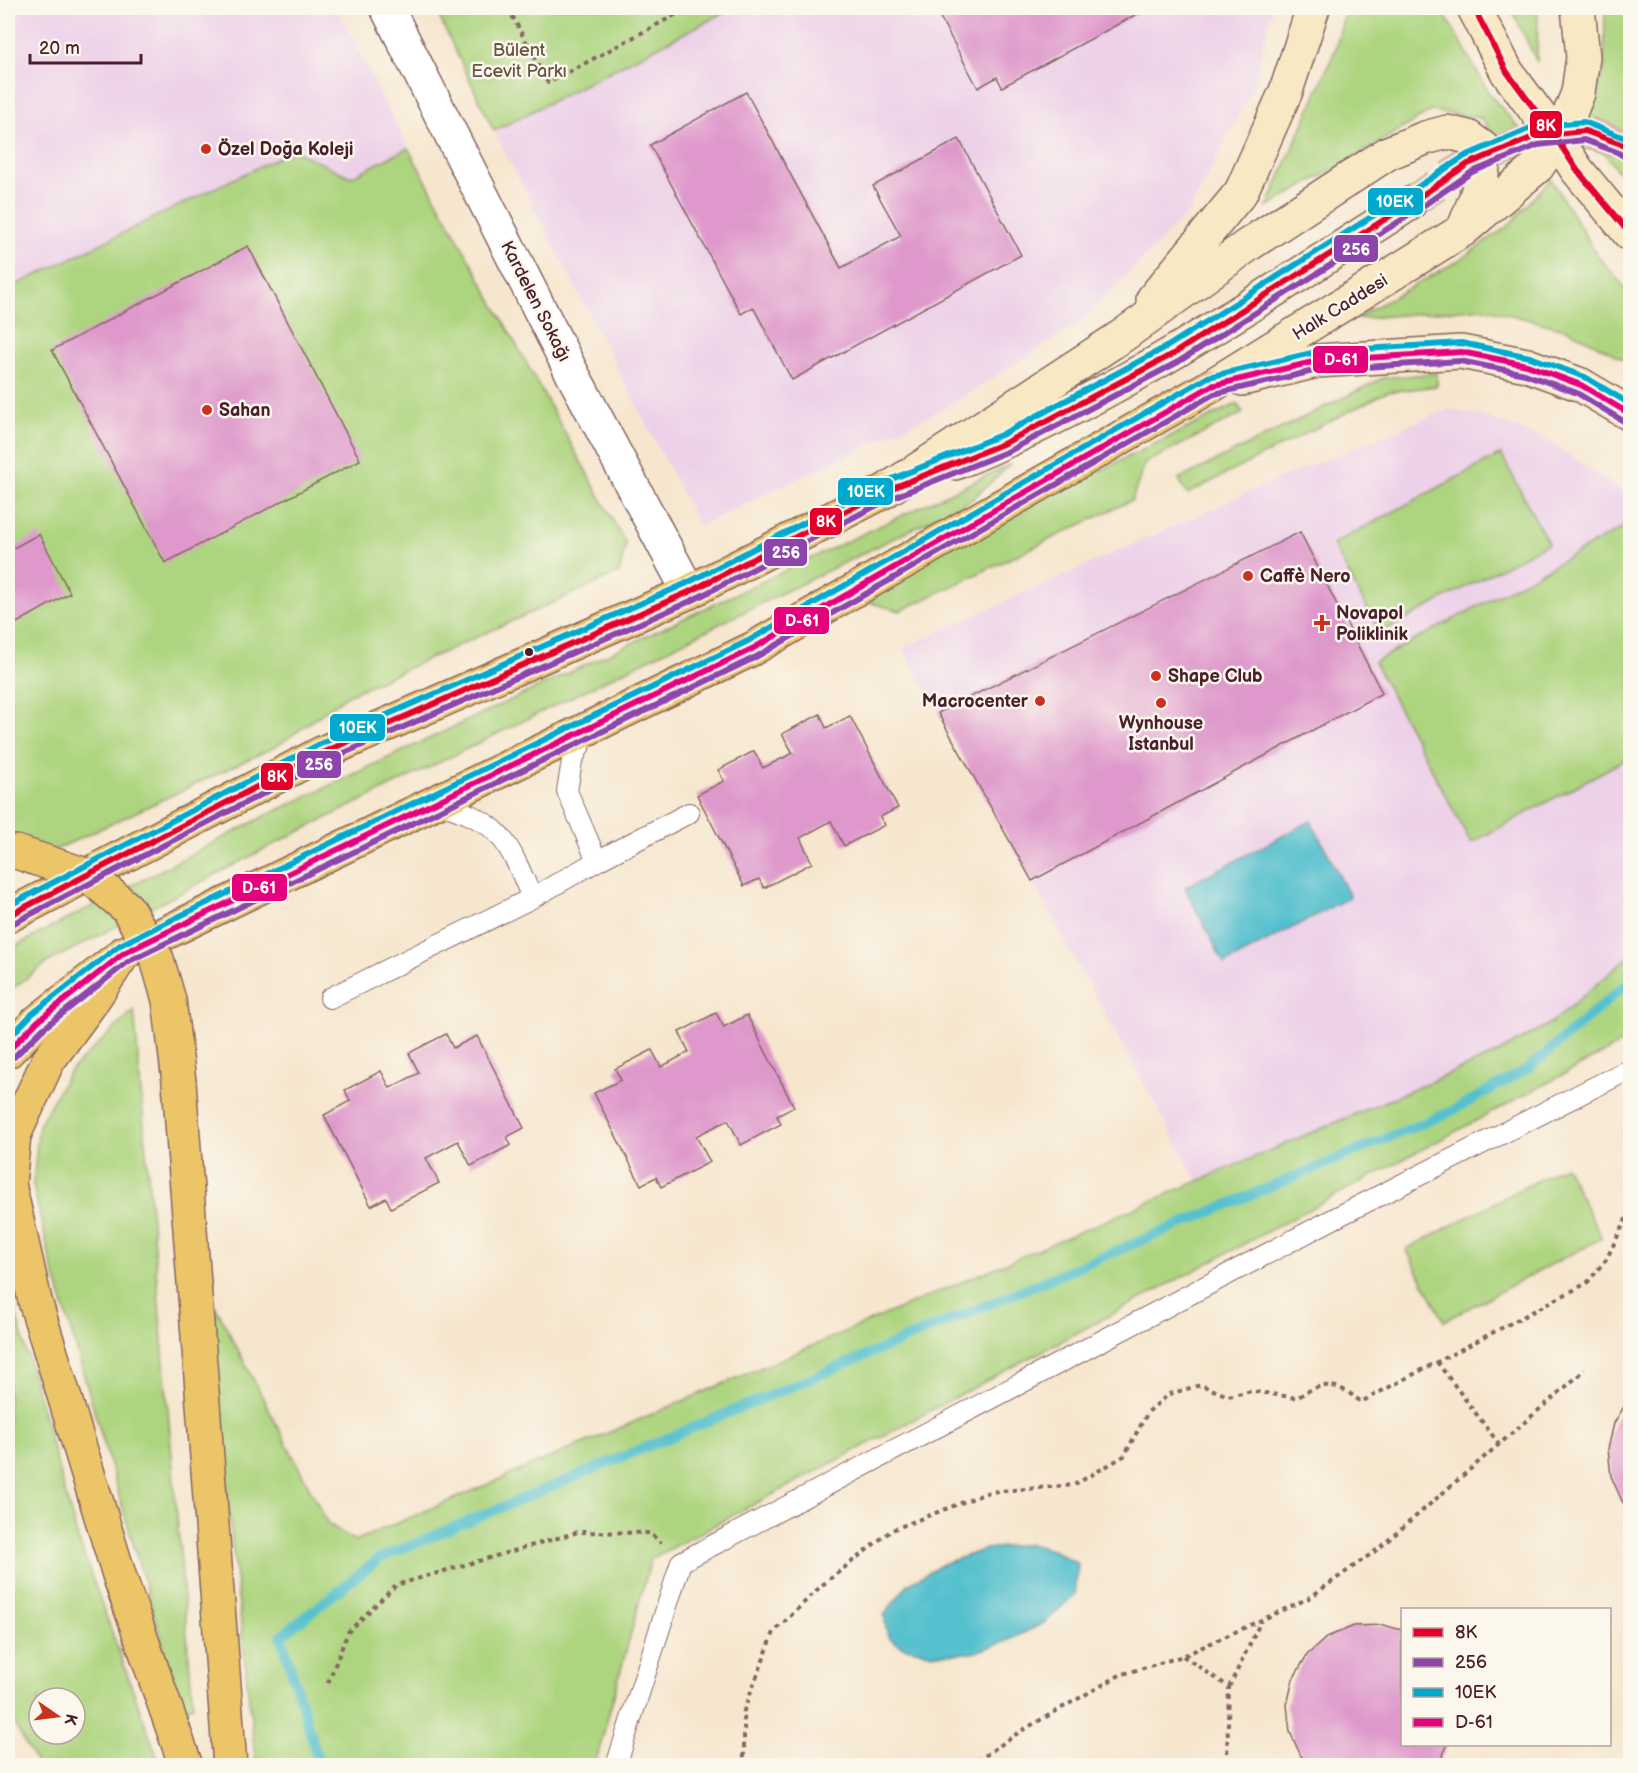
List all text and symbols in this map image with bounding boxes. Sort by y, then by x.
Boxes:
scale bar [30,27,141,65]
text: 20 m [39,38,80,59]
park label: Bülent Ecevit Parkı [471,40,567,82]
line badge: 8K [1529,110,1563,139]
text: 8K [1536,117,1556,136]
place label: Özel Doğa Koleji [218,138,353,160]
marker: Özel Doğa Koleji [199,142,213,156]
line badge: 10EK [1367,187,1424,216]
text: 10EK [1376,193,1414,212]
line badge: 256 [1333,234,1379,263]
street label: Kardelen Sokağı [496,237,575,365]
text: 256 [1342,241,1371,260]
street label: Halk Caddesi [1289,270,1392,345]
line badge: D-61 [1312,345,1369,374]
text: D-61 [1324,351,1358,370]
place label: Sahan [219,400,270,421]
marker: Sahan [200,403,214,417]
line badge: 10EK [837,477,894,506]
text: 10EK [847,483,885,502]
line badge: 8K [809,507,843,536]
text: 8K [816,513,836,532]
line badge: 256 [763,538,808,567]
text: 256 [772,544,801,563]
place label: Caffè Nero [1260,566,1351,587]
marker: Caffè Nero [1241,569,1255,583]
place label: Novapol Poliklinik [1336,603,1408,645]
line badge: D-61 [773,606,830,635]
text: D-61 [785,612,819,631]
marker: Novapol Poliklinik [1313,614,1331,632]
unlabelled marker [523,646,535,658]
place label: Shape Club [1168,666,1263,687]
marker: Shape Club [1149,669,1163,683]
place label: Macrocenter [922,691,1029,712]
marker: Macrocenter [1033,694,1047,708]
marker: Wynhouse Istanbul [1154,696,1168,710]
line badge: 10EK [329,713,386,742]
place label: Wynhouse Istanbul [1119,713,1203,755]
text: 10EK [339,719,377,738]
line badge: 256 [296,750,342,779]
text: 256 [305,756,334,775]
line badge: 8K [260,762,294,791]
text: 8K [267,768,287,787]
line badge: D-61 [231,873,288,902]
text: D-61 [242,879,276,898]
legend [1401,1608,1611,1746]
text: 8K [1455,1622,1477,1643]
text: 256 [1455,1652,1487,1673]
text: 10EK [1455,1682,1496,1703]
north arrow [27,1686,87,1746]
text: K [60,1712,81,1727]
text: D-61 [1455,1712,1493,1733]

